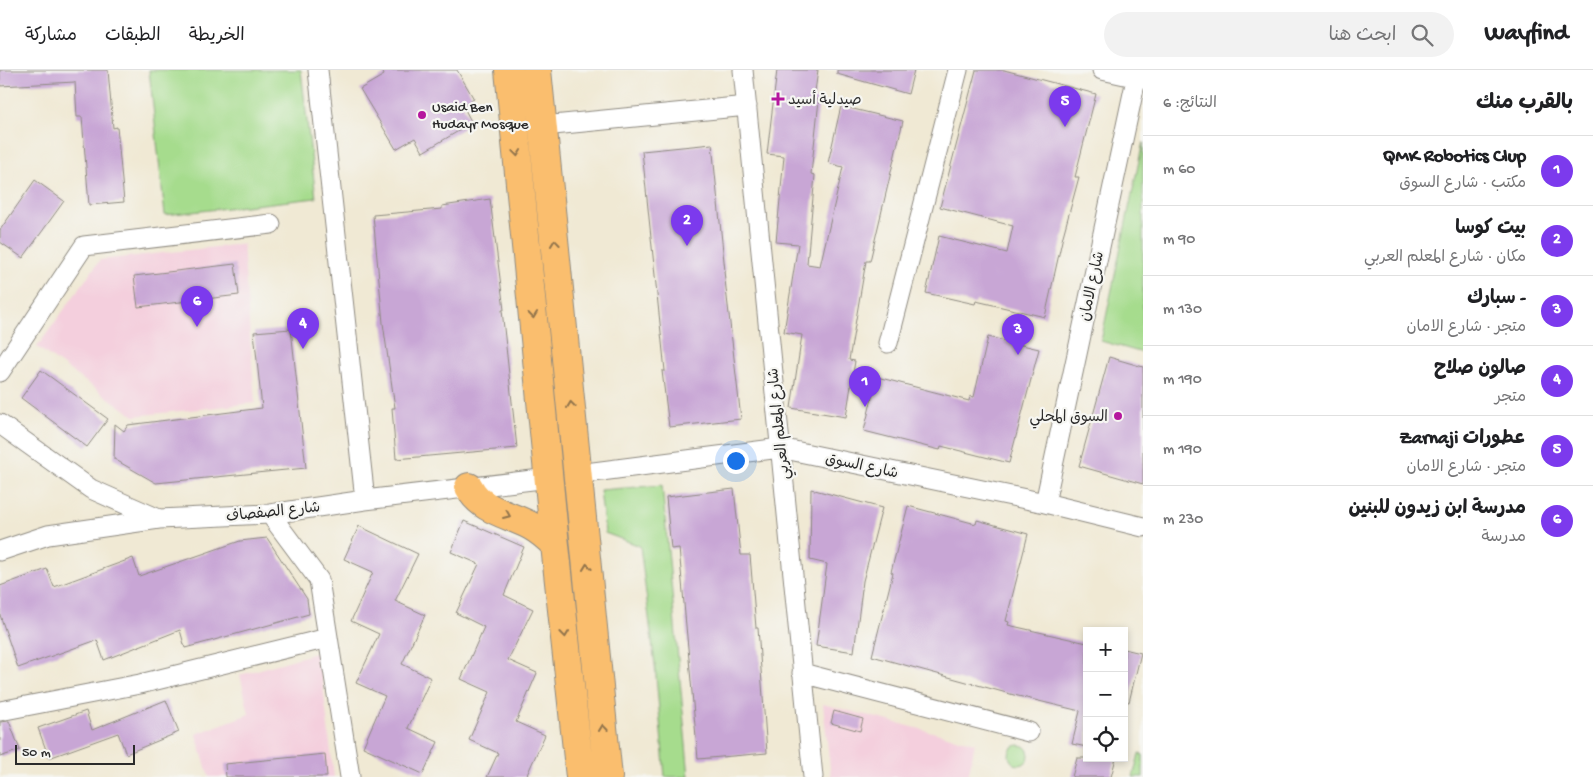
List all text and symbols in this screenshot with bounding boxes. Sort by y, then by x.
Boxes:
search box [1104,12,1454,57]
text: Wayfind [1484,20,1568,49]
icon: search [1408,21,1436,49]
text: ابحث هنا [1328,25,1396,48]
text: مشاركة [25,26,77,47]
text: الطبقات [105,26,161,47]
text: الخريطة [189,26,245,47]
pin: 5 [1049,86,1081,127]
place label: صيدلية أسيد [788,90,862,110]
text: بالقرب منك [1476,92,1573,117]
marker: صيدلية أسيد [772,93,784,105]
text: النتائج: 6 [1163,95,1217,114]
place label: Usaid Ben Hudayr Mosque [432,99,529,134]
marker: Usaid Ben Hudayr Mosque [416,109,428,121]
text: QMK Robotics Clup [1383,146,1526,169]
one-way arrow [512,150,523,158]
text: 60 m [1163,161,1195,180]
text: 1 [1554,161,1560,180]
text: مكتب · شارع السوق [1399,175,1526,194]
pin: 2 [671,205,703,246]
text: بيت كوسا [1455,218,1526,241]
text: 90 m [1163,231,1195,250]
text: 2 [1553,231,1561,250]
one-way arrow [550,239,561,247]
text: مكان · شارع المعلم العربي [1364,249,1526,268]
street label: شارع الامان [1077,250,1109,323]
pin: 6 [181,286,213,327]
text: - سبارك [1467,288,1526,311]
text: 130 m [1163,301,1202,320]
text: 3 [1553,301,1561,320]
pin: 4 [287,308,319,349]
one-way arrow [527,311,538,319]
pin: 3 [1002,314,1034,355]
text: متجر · شارع الامان [1406,319,1526,338]
text: صالون صلاح [1434,358,1526,381]
pin: 1 [849,366,881,407]
street label: شارع المعلم العربي [765,367,797,480]
text: 190 m [1163,371,1202,390]
text: 4 [1553,371,1561,390]
text: متجر [1495,389,1526,408]
one-way arrow [566,401,577,409]
place label: السوق المحلي [1030,409,1108,429]
marker: السوق المحلي [1112,410,1124,422]
text: عطورات Zarnaji [1400,428,1526,451]
text: 190 m [1163,441,1202,460]
text: 5 [1553,441,1561,460]
your location [723,448,749,474]
street label: شارع السوق [823,450,900,483]
text: متجر · شارع الامان [1406,459,1526,478]
text: مدرسة ابن زيدون للبنين [1349,498,1526,521]
street label: شارع الصفصاف [225,499,321,527]
one-way arrow [502,509,511,520]
text: 230 m [1163,511,1203,530]
text: 6 [1553,511,1561,530]
text: مدرسة [1481,529,1526,548]
one-way arrow [582,562,593,570]
map controls [1083,627,1128,762]
button: + [1083,627,1128,672]
one-way arrow [559,630,570,638]
button: − [1083,672,1128,717]
button: locate [1083,717,1128,762]
one-way arrow [598,724,609,732]
scale bar [15,742,135,765]
text: 50 m [22,745,51,762]

